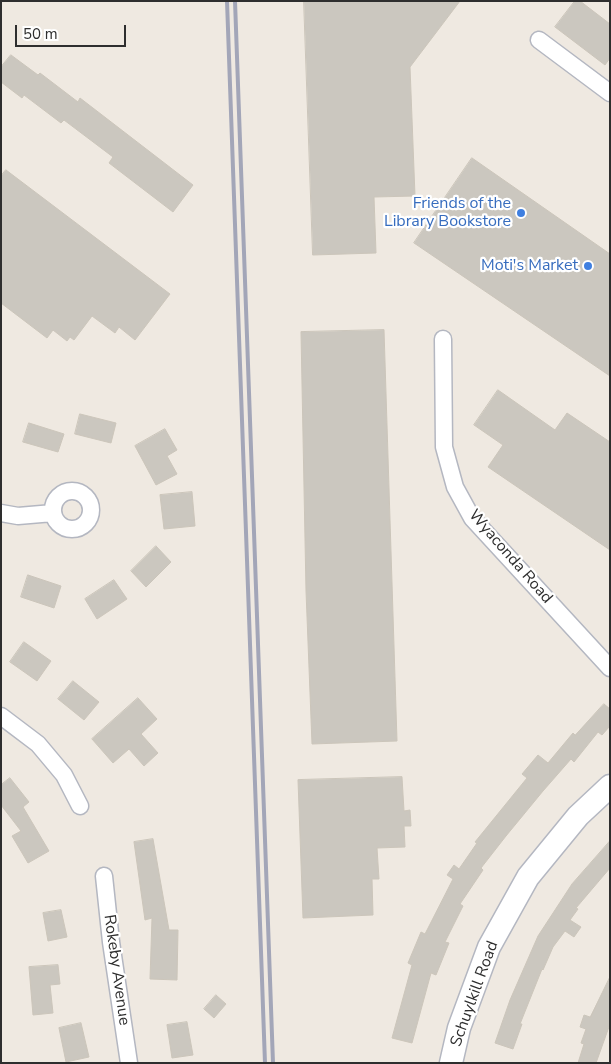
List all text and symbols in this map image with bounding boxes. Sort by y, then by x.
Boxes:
scale bar [18,15,129,47]
text: 50 m [23,24,58,44]
place label: Friends of the Library Bookstore [384,194,511,232]
marker: Friends of the Library Bookstore [515,207,527,219]
place label: Moti's Market [481,256,578,276]
marker: Moti's Market [582,260,594,272]
street label: Wyaconda Road [464,506,556,608]
street label: Rokeby Avenue [99,913,133,1027]
street label: Schuylkill Road [447,939,503,1049]

